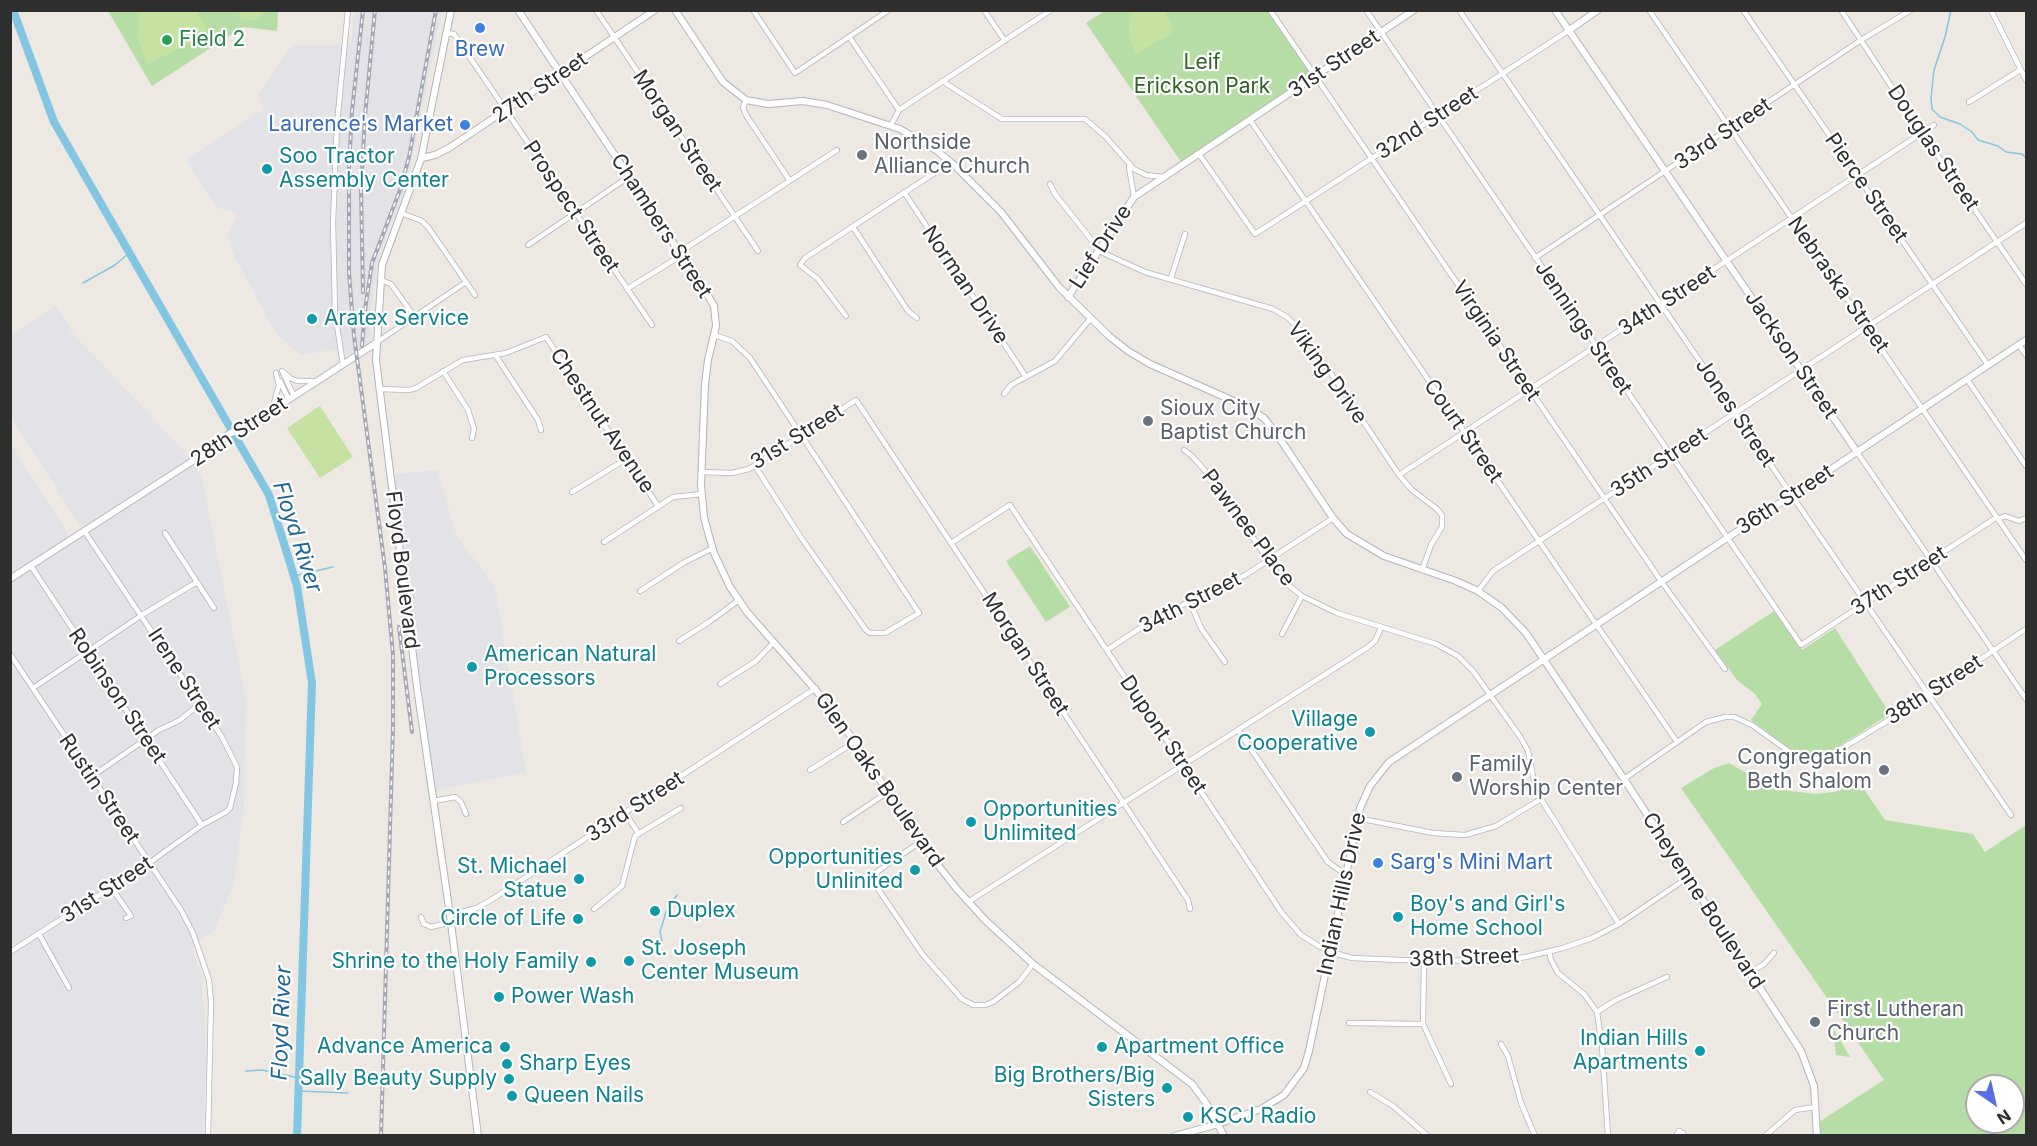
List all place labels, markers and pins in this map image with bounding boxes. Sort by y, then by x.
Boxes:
marker: Brew [473,21,487,35]
place label: Field 2 [179,27,245,53]
marker: Field 2 [160,33,174,47]
place label: Brew [455,37,505,63]
place label: Laurence's Market [268,112,453,138]
marker: Laurence's Market [458,118,472,132]
place label: Northside Alliance Church [874,130,1030,180]
place label: Soo Tractor Assembly Center [279,144,449,194]
marker: Northside Alliance Church [855,148,869,162]
marker: Soo Tractor Assembly Center [260,162,274,176]
place label: Aratex Service [324,306,469,332]
marker: Aratex Service [305,312,319,326]
place label: Sioux City Baptist Church [1160,396,1306,446]
marker: Sioux City Baptist Church [1141,414,1155,428]
place label: American Natural Processors [484,642,656,692]
marker: American Natural Processors [465,660,479,674]
place label: Village Cooperative [1237,707,1358,757]
marker: Village Cooperative [1363,725,1377,739]
place label: Congregation Beth Shalom [1737,745,1872,795]
place label: Family Worship Center [1469,752,1623,802]
marker: Congregation Beth Shalom [1877,763,1891,777]
marker: Family Worship Center [1450,770,1464,784]
place label: Opportunities Unlimited [983,797,1118,847]
marker: Opportunities Unlimited [964,815,978,829]
place label: Opportunities Unlinited [768,845,903,895]
place label: Sarg's Mini Mart [1390,850,1552,876]
place label: St. Michael Statue [457,854,567,904]
marker: Sarg's Mini Mart [1371,856,1385,870]
marker: Opportunities Unlinited [908,863,922,877]
marker: St. Michael Statue [572,872,586,886]
place label: Boy's and Girl's Home School [1410,892,1565,942]
place label: Duplex [667,898,736,924]
marker: Duplex [648,904,662,918]
place label: Circle of Life [440,906,566,932]
marker: Boy's and Girl's Home School [1391,910,1405,924]
marker: Circle of Life [571,912,585,926]
place label: St. Joseph Center Museum [641,936,799,986]
place label: Shrine to the Holy Family [331,949,579,975]
marker: St. Joseph Center Museum [622,954,636,968]
marker: Shrine to the Holy Family [584,955,598,969]
place label: Power Wash [511,984,634,1010]
marker: Power Wash [492,990,506,1004]
place label: First Lutheran Church [1827,997,1964,1047]
marker: First Lutheran Church [1808,1015,1822,1029]
place label: Indian Hills Apartments [1573,1026,1688,1076]
place label: Advance America [317,1034,493,1060]
place label: Apartment Office [1114,1034,1284,1060]
marker: Advance America [498,1040,512,1054]
marker: Apartment Office [1095,1040,1109,1054]
marker: Indian Hills Apartments [1693,1044,1707,1058]
place label: Sharp Eyes [519,1051,631,1077]
marker: Sharp Eyes [500,1057,514,1071]
place label: Big Brothers/Big Sisters [994,1063,1155,1113]
place label: Sally Beauty Supply [300,1066,497,1092]
marker: Sally Beauty Supply [502,1072,516,1086]
marker: Big Brothers/Big Sisters [1160,1081,1174,1095]
place label: Queen Nails [524,1083,644,1109]
marker: Queen Nails [505,1089,519,1103]
place label: KSCJ Radio [1200,1104,1316,1130]
marker: KSCJ Radio [1181,1110,1195,1124]

